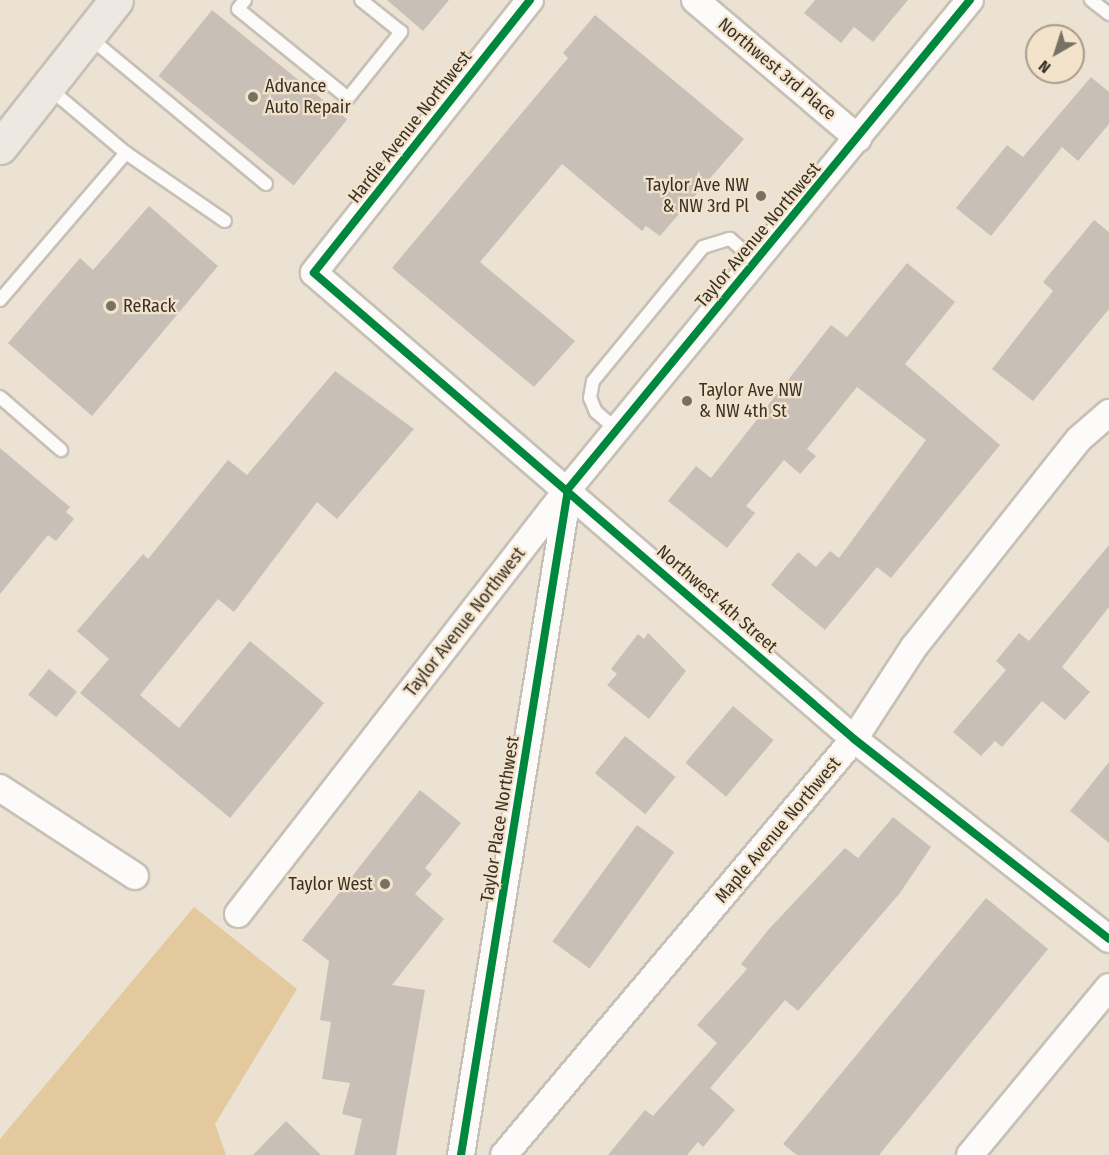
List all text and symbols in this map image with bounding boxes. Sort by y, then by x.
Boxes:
street label: Northwest 3rd Place [714,13,840,125]
north arrow [1025,24,1085,84]
street label: Hardie Avenue Northwest [344,47,476,207]
text: N [1035,56,1054,77]
place label: Advance Auto Repair [265,76,351,118]
marker: Advance Auto Repair [246,90,260,104]
street label: Taylor Avenue Northwest [691,158,825,312]
place label: Taylor Ave NW & NW 3rd Pl [645,175,749,218]
marker: Taylor Ave NW & NW 3rd Pl [754,189,768,203]
place label: ReRack [123,295,176,317]
marker: ReRack [104,299,118,313]
place label: Taylor Ave NW & NW 4th St [699,380,803,422]
marker: Taylor Ave NW & NW 4th St [680,394,694,408]
street label: Northwest 4th Street [652,541,782,657]
street label: Taylor Avenue Northwest [400,543,530,701]
street label: Taylor Place Northwest [476,734,524,904]
street label: Maple Avenue Northwest [711,753,845,907]
place label: Taylor West [289,873,373,895]
marker: Taylor West [378,877,392,891]

